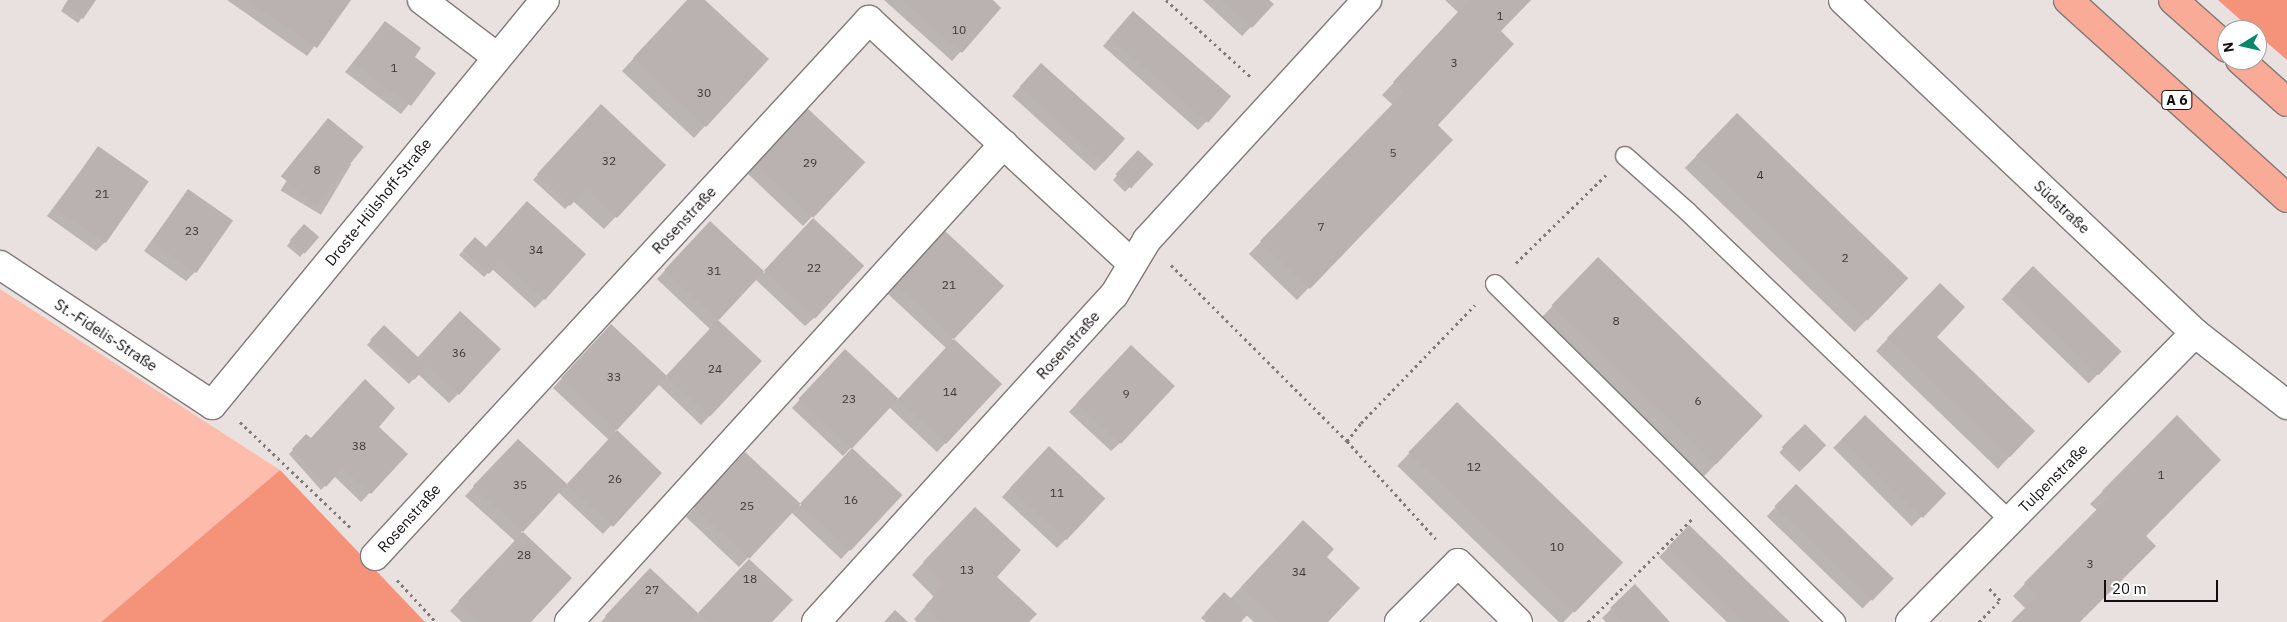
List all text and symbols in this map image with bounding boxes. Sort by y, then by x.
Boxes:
house number: 1 [1496,9,1504,23]
north arrow [2217,20,2267,70]
house number: 10 [952,23,966,37]
text: N [2218,41,2238,54]
house number: 3 [1450,56,1458,70]
house number: 1 [390,61,398,75]
house number: 30 [697,86,711,100]
road number: A 6 [2161,88,2193,112]
street label: Droste-Hülshoff-Straße [321,135,435,269]
house number: 5 [1389,146,1397,160]
house number: 32 [602,154,616,168]
house number: 29 [803,156,817,170]
house number: 8 [313,163,321,177]
house number: 4 [1756,168,1764,182]
street label: Südstraße [2030,177,2094,237]
street label: Rosenstraße [648,183,720,257]
house number: 21 [95,187,109,201]
house number: 7 [1317,220,1325,234]
house number: 23 [185,224,199,238]
house number: 34 [529,243,543,257]
house number: 2 [1841,251,1849,265]
house number: 22 [807,261,821,275]
house number: 31 [707,264,721,278]
house number: 21 [942,278,956,292]
street label: St.-Fidelis-Straße [51,295,161,375]
street label: Rosenstraße [1033,307,1103,383]
house number: 8 [1612,314,1620,328]
house number: 36 [452,346,466,360]
house number: 24 [708,362,722,376]
house number: 33 [607,370,621,384]
house number: 14 [943,385,957,399]
house number: 9 [1122,387,1130,401]
house number: 23 [842,392,856,406]
house number: 6 [1694,394,1702,408]
house number: 38 [352,439,366,453]
street label: Tulpenstraße [2015,440,2091,516]
house number: 12 [1467,460,1481,474]
house number: 1 [2157,468,2165,482]
house number: 26 [608,472,622,486]
house number: 35 [513,478,527,492]
street label: Rosenstraße [374,480,444,556]
house number: 11 [1050,486,1064,500]
house number: 16 [844,493,858,507]
house number: 25 [740,499,754,513]
house number: 10 [1550,540,1564,554]
house number: 28 [517,548,531,562]
house number: 3 [2086,557,2094,571]
house number: 13 [960,563,974,577]
house number: 34 [1292,565,1306,579]
scale bar [2107,570,2221,602]
house number: 18 [743,572,757,586]
text: 20 m [2112,579,2147,598]
house number: 27 [645,583,659,597]

